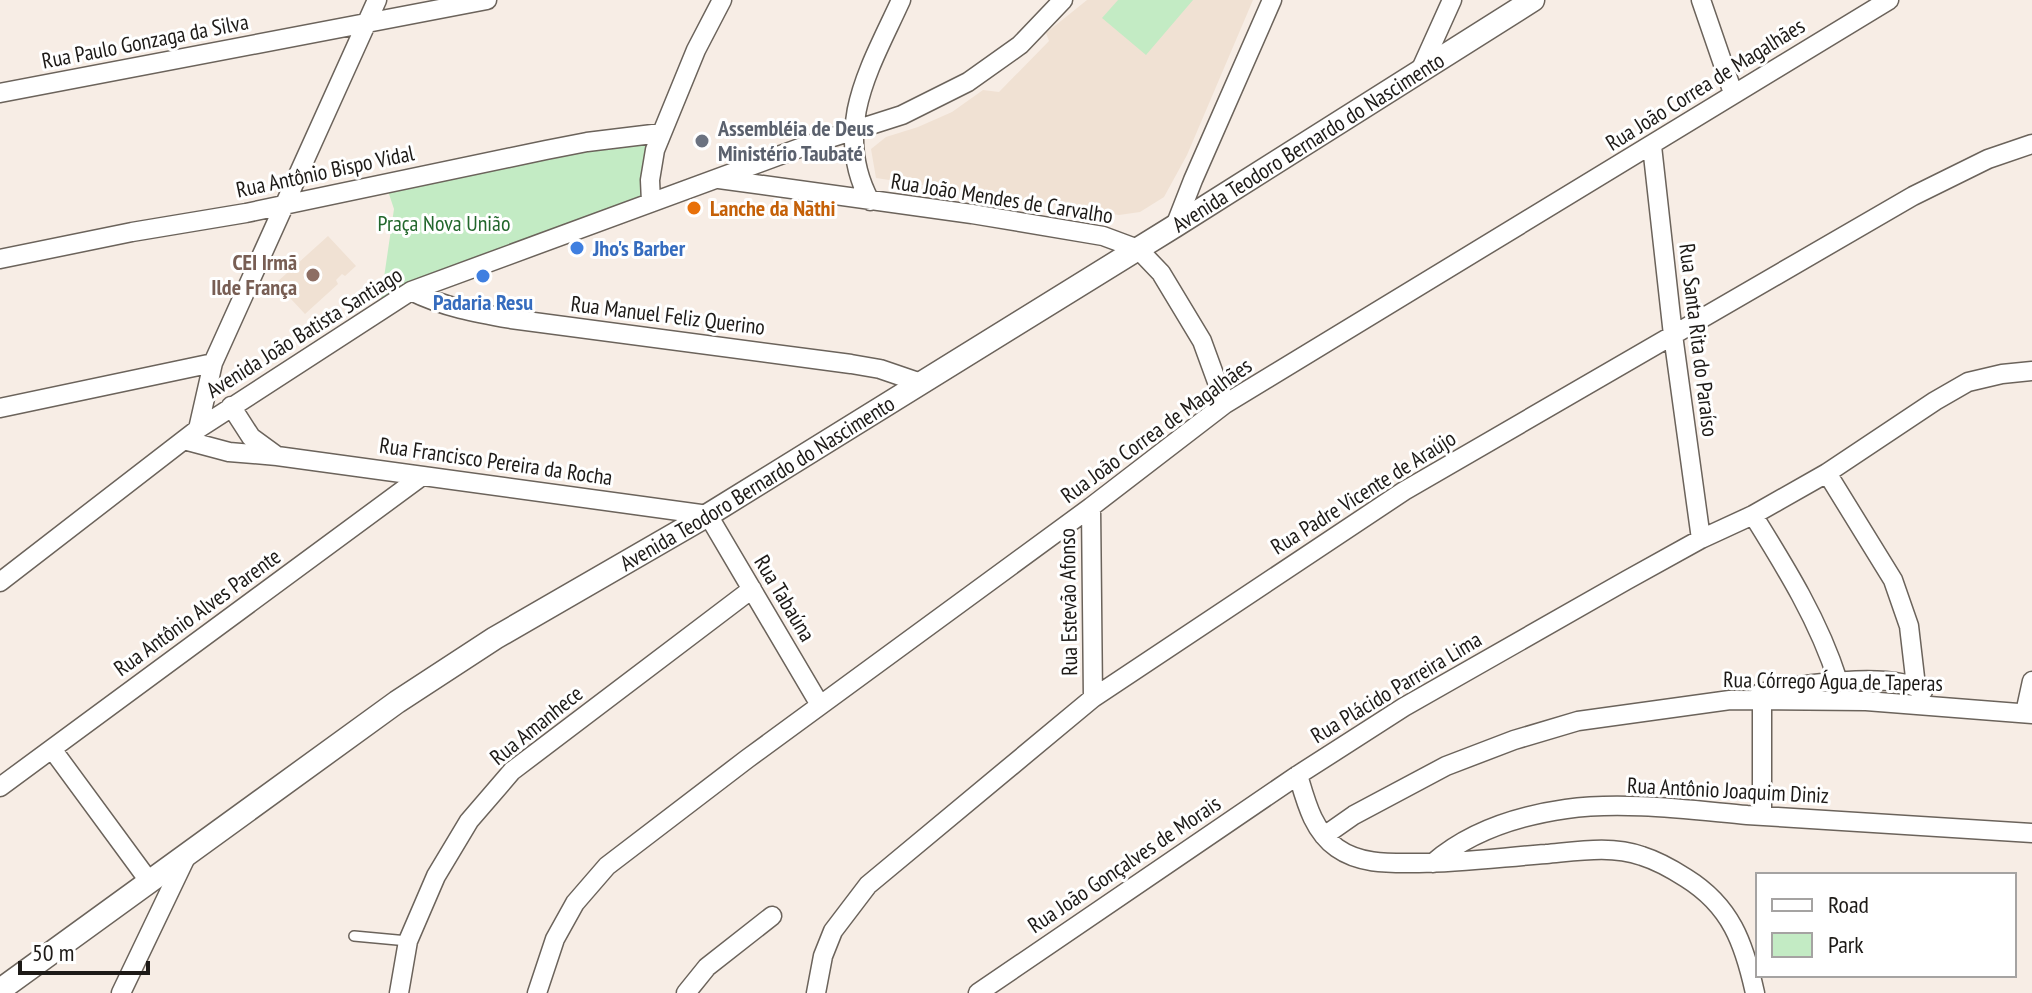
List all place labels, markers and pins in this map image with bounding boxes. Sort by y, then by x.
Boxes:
place label: Assembléia de Deus Ministério Taubaté [717,114,874,167]
marker: Assembléia de Deus Ministério Taubaté [693,132,711,150]
place label: Lanche da Nathi [710,194,835,222]
marker: Lanche da Nathi [685,199,703,217]
place label: Jho's Barber [592,234,686,262]
marker: Jho's Barber [568,239,586,257]
place label: CEI Irmã Ilde França [211,248,297,301]
marker: CEI Irmã Ilde França [304,266,322,284]
marker: Padaria Resu [474,267,492,285]
place label: Padaria Resu [433,288,533,316]

